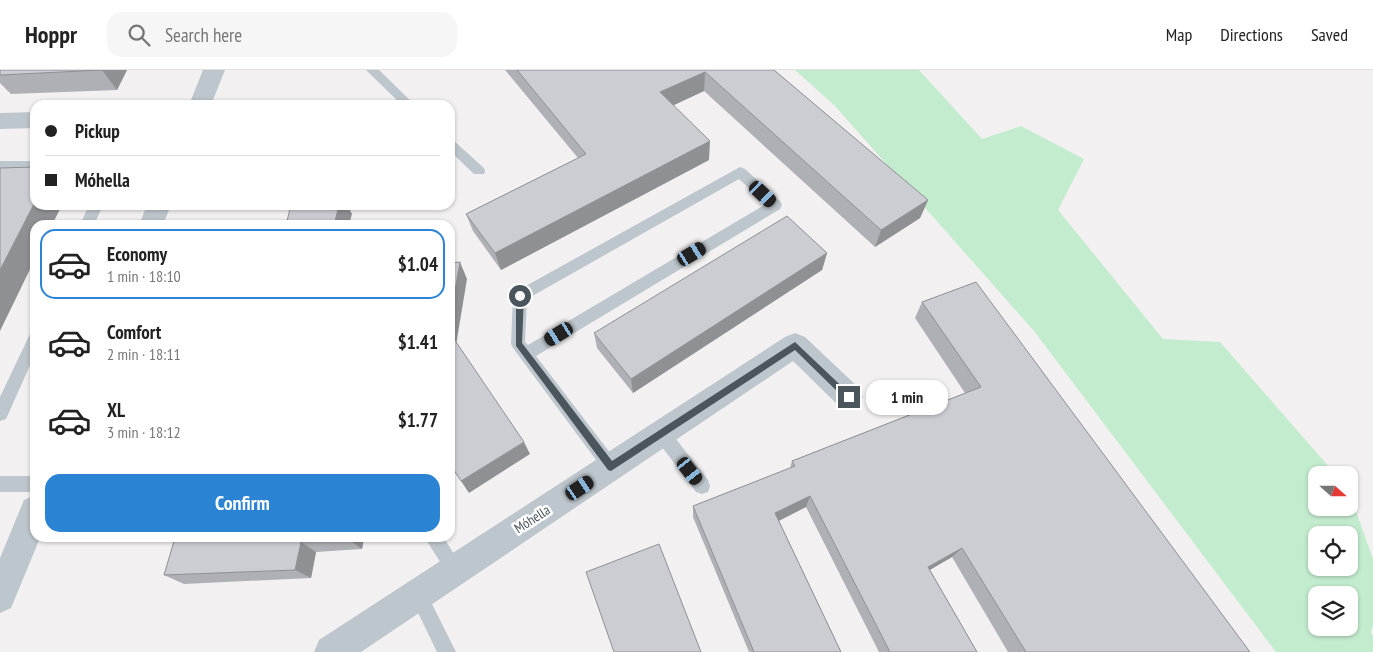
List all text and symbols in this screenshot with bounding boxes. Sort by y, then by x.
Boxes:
search box [107,12,457,57]
text: Hoppr [25,19,77,50]
icon: search [125,21,153,49]
text: Search here [165,23,242,47]
text: Map [1166,23,1192,46]
text: Directions [1220,23,1283,46]
text: Saved [1311,23,1348,46]
text: Pickup [75,119,120,143]
text: Móhella [75,168,130,192]
car [746,178,779,210]
car [675,240,708,268]
icon: car [47,242,92,287]
text: Economy [107,242,167,266]
text: $1.04 [398,252,438,276]
text: 1 min · 18:10 [107,266,181,286]
route start [509,285,531,307]
icon: car [47,320,92,365]
text: Comfort [107,320,161,344]
car [542,320,575,348]
text: $1.41 [398,330,438,354]
text: 2 min · 18:11 [107,344,181,364]
callout: 1 min [866,380,949,414]
route end [838,386,860,408]
text: 1 min [891,387,923,407]
icon: car [47,398,92,443]
text: XL [107,398,125,422]
text: $1.77 [398,408,438,432]
text: 3 min · 18:12 [107,422,181,442]
car [674,455,705,487]
north arrow [1308,466,1358,516]
map controls [1308,466,1358,636]
car [563,473,596,503]
button: Confirm [45,474,440,532]
street label: Móhella [511,501,553,537]
button: locate [1308,526,1358,576]
button: layers [1308,586,1358,636]

